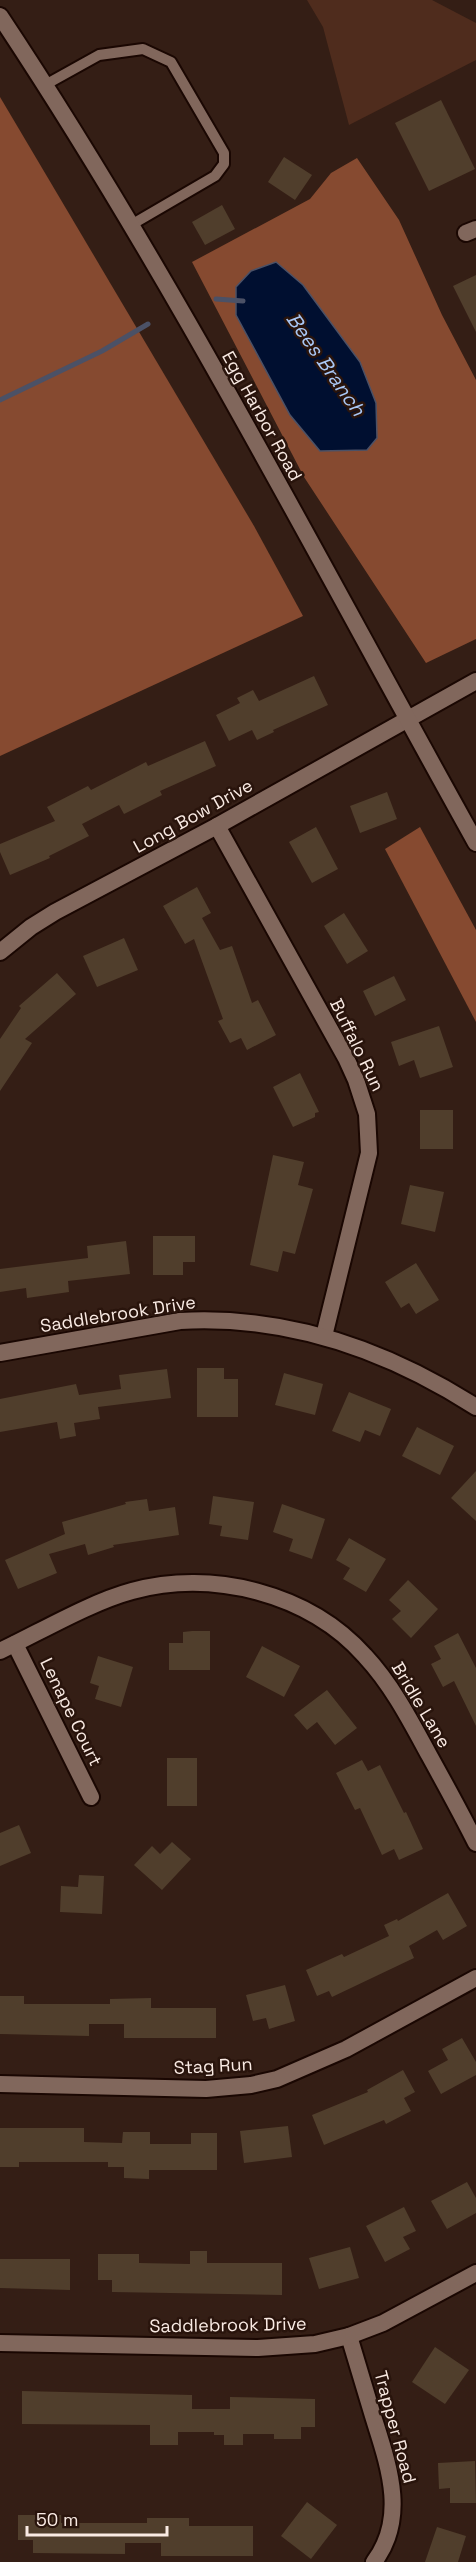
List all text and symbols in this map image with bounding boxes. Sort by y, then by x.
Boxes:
water label: Bees Branch [281,307,372,422]
street label: Egg Harbor Road [217,347,308,485]
street label: Long Bow Drive [129,773,257,858]
street label: Buffalo Run [325,995,390,1095]
street label: Saddlebrook Drive [39,1290,197,1337]
street label: Lenape Court [35,1654,108,1770]
street label: Bridle Lane [387,1658,456,1752]
street label: Stag Run [173,2052,253,2079]
street label: Saddlebrook Drive [149,2312,307,2337]
street label: Trapper Road [369,2368,422,2486]
scale bar [27,2499,166,2537]
text: 50 m [36,2508,78,2531]

